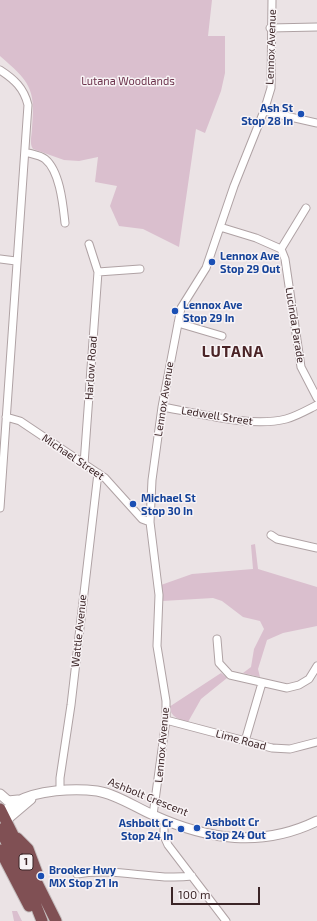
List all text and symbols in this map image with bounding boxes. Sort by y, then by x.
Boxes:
street label: Lennox Avenue [263,9,279,85]
park label: Lutana Woodlands [81,74,175,88]
place label: Ash St Stop 28 In [241,101,293,127]
marker: Ash St Stop 28 In [296,109,306,119]
place label: Lennox Ave Stop 29 Out [220,249,280,275]
marker: Lennox Ave Stop 29 Out [207,257,217,267]
street label: Lucinda Parade [283,286,307,364]
place label: Lennox Ave Stop 29 In [183,298,243,324]
marker: Lennox Ave Stop 29 In [170,306,180,316]
street label: Harlow Road [82,336,100,400]
district label: LUTANA [202,343,264,361]
street label: Lennox Avenue [152,361,176,437]
street label: Ledwell Street [180,404,254,428]
street label: Michael Street [39,431,107,483]
place label: Michael St Stop 30 In [141,491,196,517]
marker: Michael St Stop 30 In [128,499,138,509]
street label: Wattle Avenue [69,594,89,668]
street label: Lennox Avenue [152,707,172,783]
street label: Lime Road [214,727,268,753]
street label: Ashbolt Crescent [106,775,190,819]
place label: Ashbolt Cr Stop 24 Out [205,815,266,841]
place label: Ashbolt Cr Stop 24 In [119,816,173,842]
marker: Ashbolt Cr Stop 24 Out [192,823,202,833]
marker: Ashbolt Cr Stop 24 In [176,824,186,834]
road number: 1 [19,854,33,870]
place label: Brooker Hwy MX Stop 21 In [49,863,118,889]
marker: Brooker Hwy MX Stop 21 In [36,871,46,881]
scale bar [173,879,262,905]
text: 100 m [178,887,210,901]

